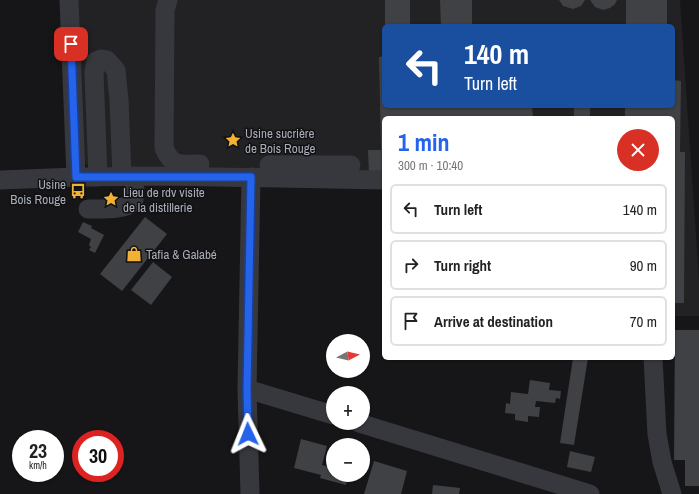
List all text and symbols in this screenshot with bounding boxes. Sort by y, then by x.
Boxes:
pin [54,27,88,61]
icon: arrive [60,33,82,55]
text: 140 m [464,35,529,73]
icon: left [398,40,450,92]
text: Turn left [464,71,517,96]
place label: Usine sucrière de Bois Rouge [245,125,316,157]
text: 1 min [398,126,449,158]
button: close [617,129,659,171]
place icon: Usine sucrière de Bois Rouge [224,131,242,149]
text: 300 m · 10:40 [398,157,463,174]
place label: Usine Bois Rouge [10,176,66,208]
bus stop icon: Usine Bois Rouge [69,182,87,200]
place label: Lieu de rdv visite de la distillerie [123,184,205,216]
place icon: Lieu de rdv visite de la distillerie [102,190,120,208]
icon: left [400,198,422,220]
text: Turn left [434,199,482,220]
text: 140 m [623,199,657,220]
shop icon: Tafia & Galabé [125,245,143,263]
place label: Tafia & Galabé [146,246,217,263]
icon: right [400,254,422,276]
text: Turn right [434,255,491,276]
text: 90 m [630,255,657,276]
icon: arrive [400,310,422,332]
text: Arrive at destination [434,311,553,332]
text: 70 m [630,311,657,332]
north arrow [326,334,370,378]
map controls [326,334,370,482]
button: + [326,386,370,430]
position arrow [227,413,269,455]
speed limit sign: 30 [72,430,124,482]
text: 23 [29,437,47,464]
button: − [326,438,370,482]
text: km/h [29,459,47,472]

